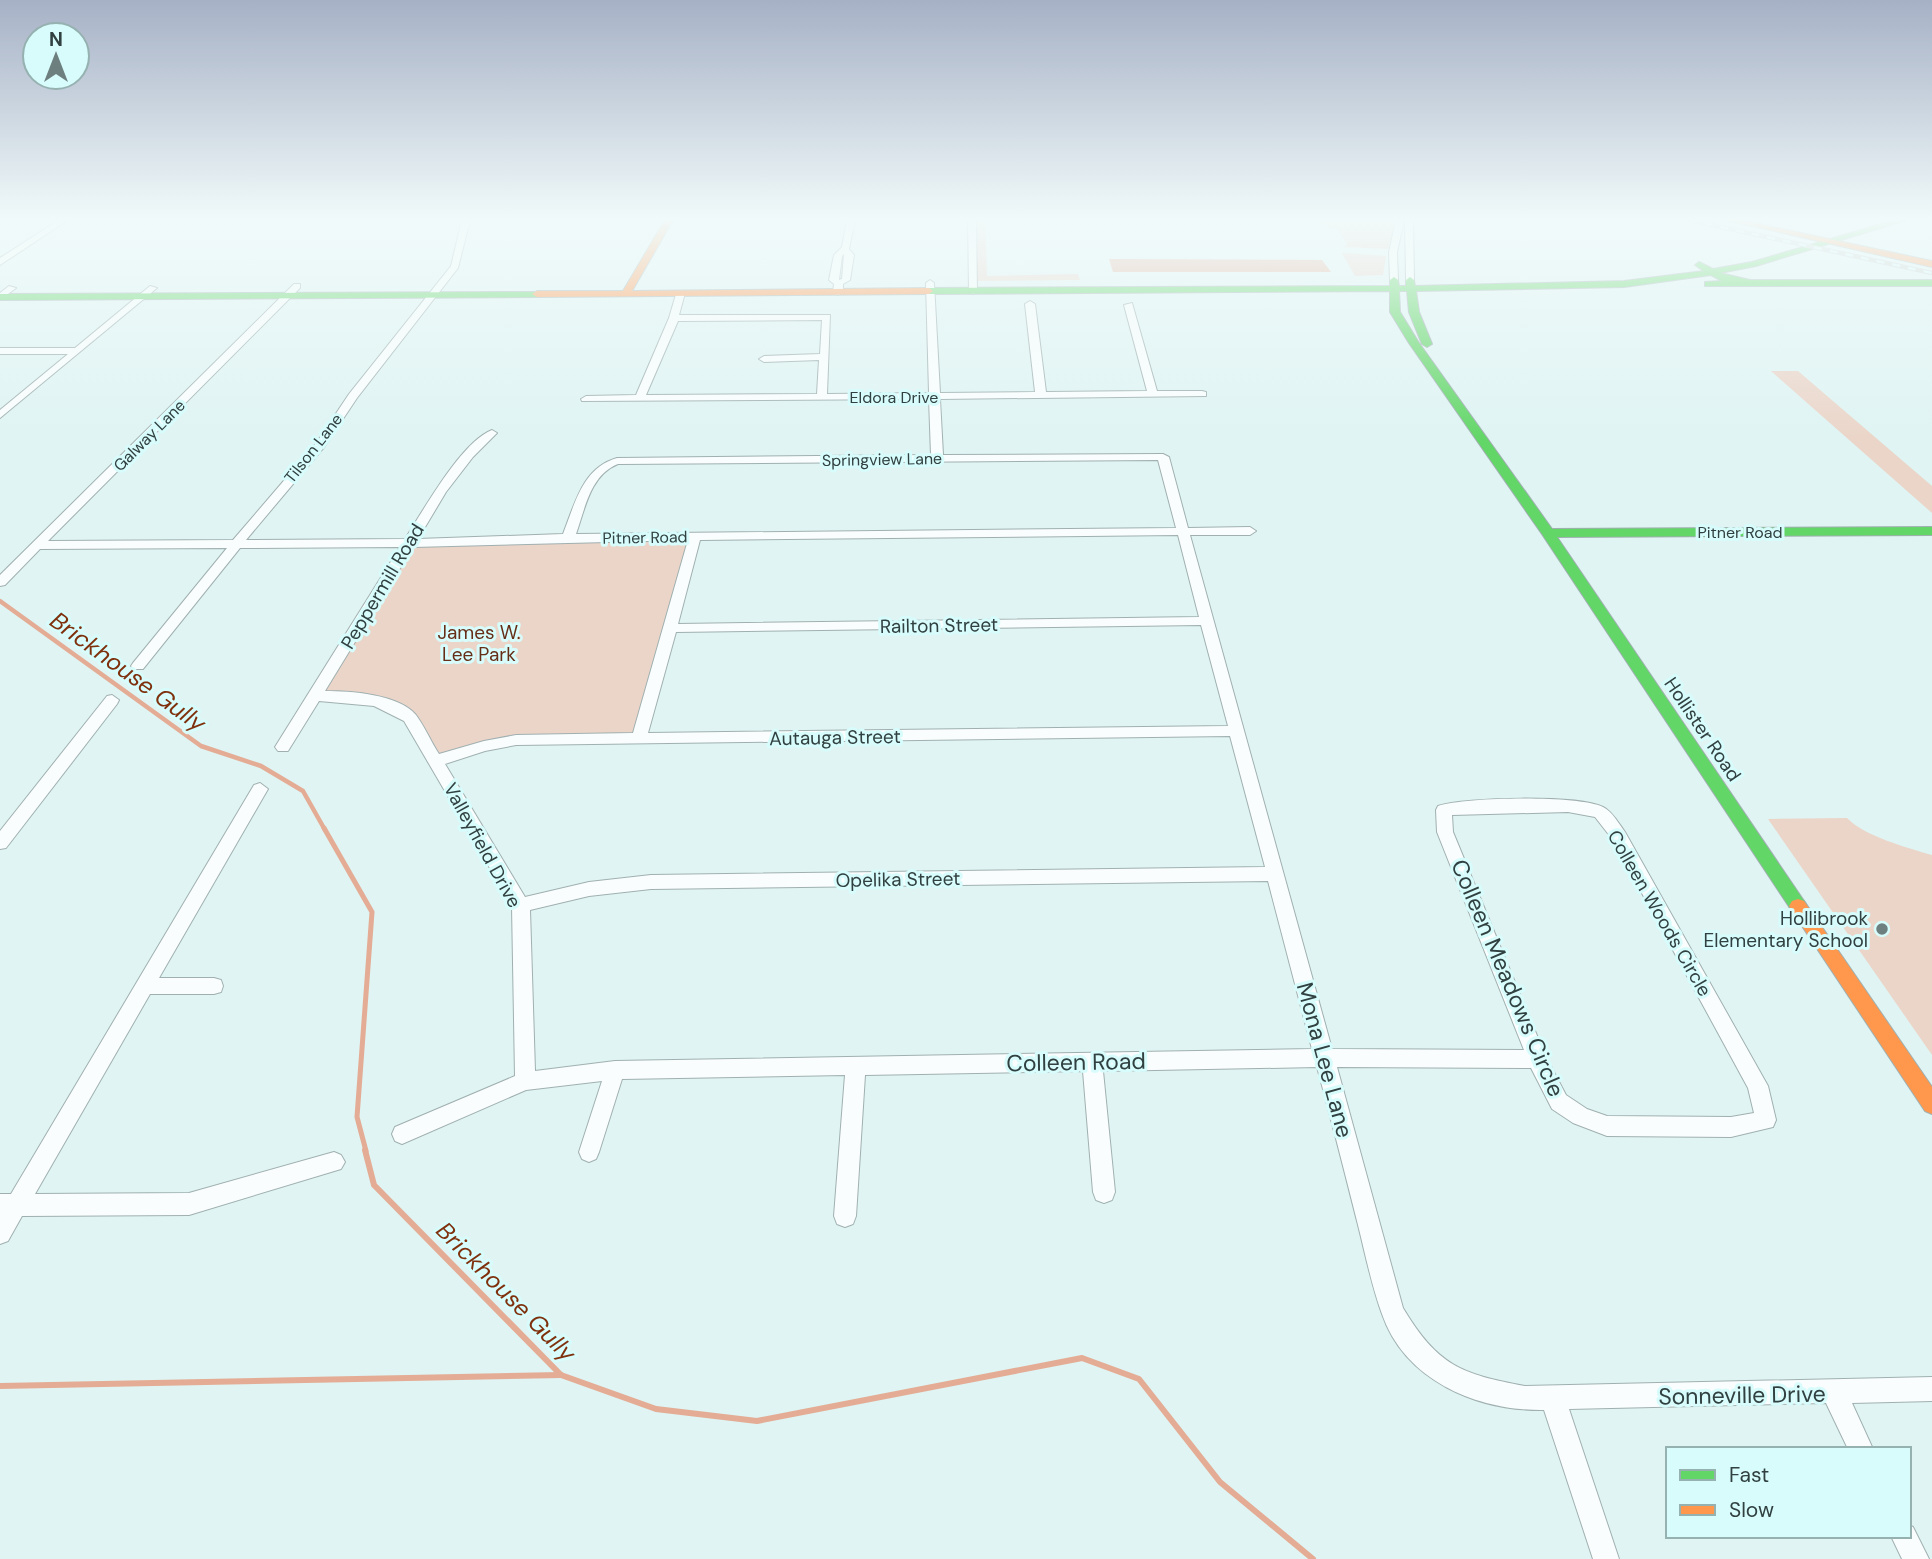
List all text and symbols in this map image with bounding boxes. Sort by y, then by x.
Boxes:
north arrow [21,21,91,91]
text: N [49,27,63,52]
street label: Eldora Drive [850,387,938,408]
street label: Galway Lane [109,395,190,476]
street label: Tilson Lane [280,409,347,487]
street label: Springview Lane [822,448,942,471]
street label: Peppermill Road [335,519,430,654]
street label: Pitner Road [1697,522,1783,543]
street label: Pitner Road [602,526,688,549]
water label: Brickhouse Gully [44,605,213,739]
street label: Railton Street [880,612,998,639]
park label: James W. Lee Park [438,620,521,667]
street label: Hollister Road [1658,672,1747,786]
street label: Autauga Street [769,724,901,751]
street label: Valleyfield Drive [438,778,527,912]
street label: Colleen Woods Circle [1602,826,1717,1001]
street label: Colleen Meadows Circle [1444,855,1572,1101]
street label: Opelika Street [835,866,961,893]
place label: Hollibrook Elementary School [1704,906,1868,953]
marker: Hollibrook Elementary School [1874,921,1890,937]
street label: Mona Lee Lane [1290,979,1360,1141]
street label: Colleen Road [1006,1046,1146,1078]
water label: Brickhouse Gully [430,1215,583,1369]
street label: Sonneville Drive [1658,1379,1826,1411]
legend [1666,1447,1911,1538]
text: Fast [1729,1461,1769,1489]
text: Slow [1729,1496,1774,1524]

